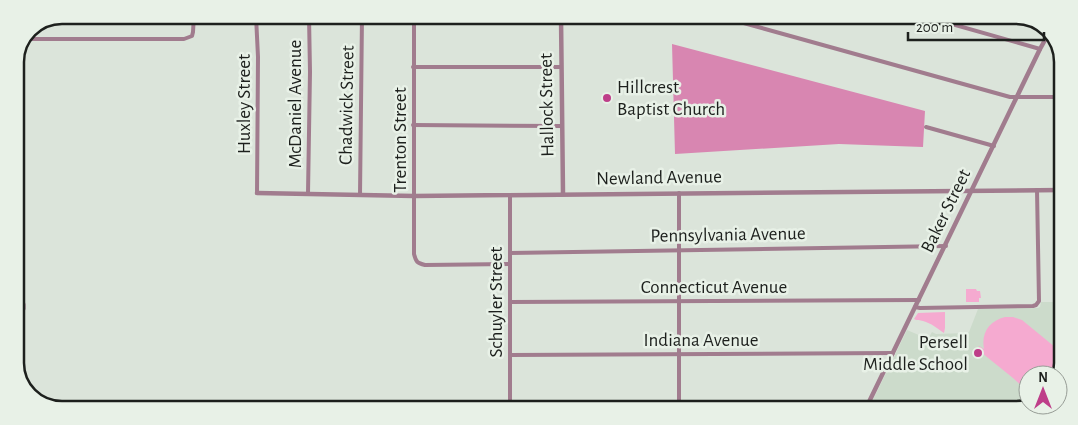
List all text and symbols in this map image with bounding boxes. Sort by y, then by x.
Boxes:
scale bar [908,10,1044,42]
text: 200 m [916,20,953,35]
street label: McDaniel Avenue [286,40,305,168]
street label: Chadwick Street [336,45,358,165]
street label: Hallock Street [537,53,557,157]
street label: Huxley Street [235,54,254,154]
place label: Hillcrest Baptist Church [617,78,725,119]
street label: Trenton Street [391,87,410,193]
marker: Hillcrest Baptist Church [601,92,613,104]
street label: Baker Street [918,166,974,256]
street label: Newland Avenue [596,167,722,189]
street label: Pennsylvania Avenue [650,224,806,246]
street label: Schuyler Street [487,247,506,357]
street label: Connecticut Avenue [641,278,787,297]
street label: Indiana Avenue [644,331,758,350]
place label: Persell Middle School [863,333,968,374]
marker: Persell Middle School [972,347,984,359]
north arrow [1018,365,1068,415]
text: N [1038,371,1048,385]

